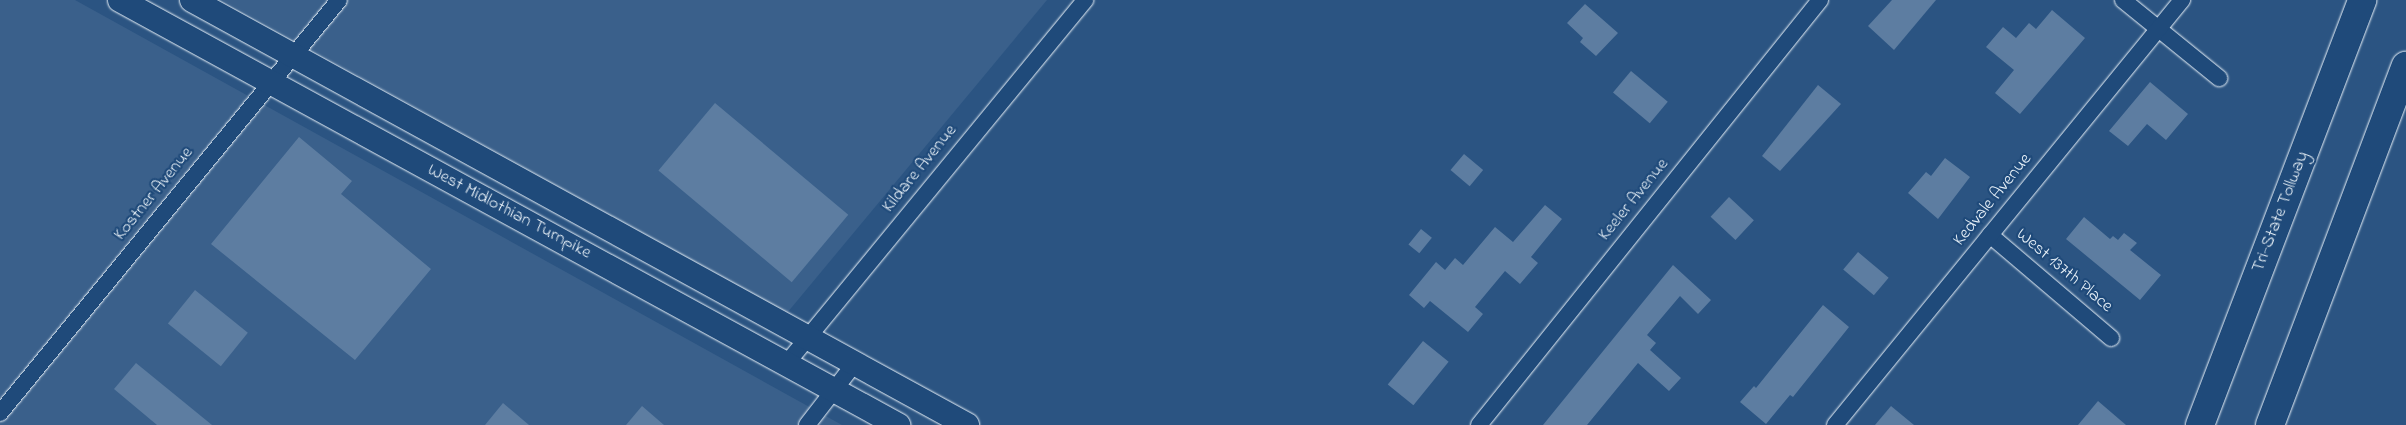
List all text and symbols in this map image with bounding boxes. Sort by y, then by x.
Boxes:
street label: Kildare Avenue [878,121,962,217]
street label: Kostner Avenue [110,143,198,245]
street label: Tri-State Tollway [2248,148,2314,276]
street label: Kedvale Avenue [1949,149,2037,251]
street label: Keeler Avenue [1594,154,1674,246]
street label: West Midlothian Turnpike [423,160,595,264]
street label: West 137th Place [2011,224,2117,318]

